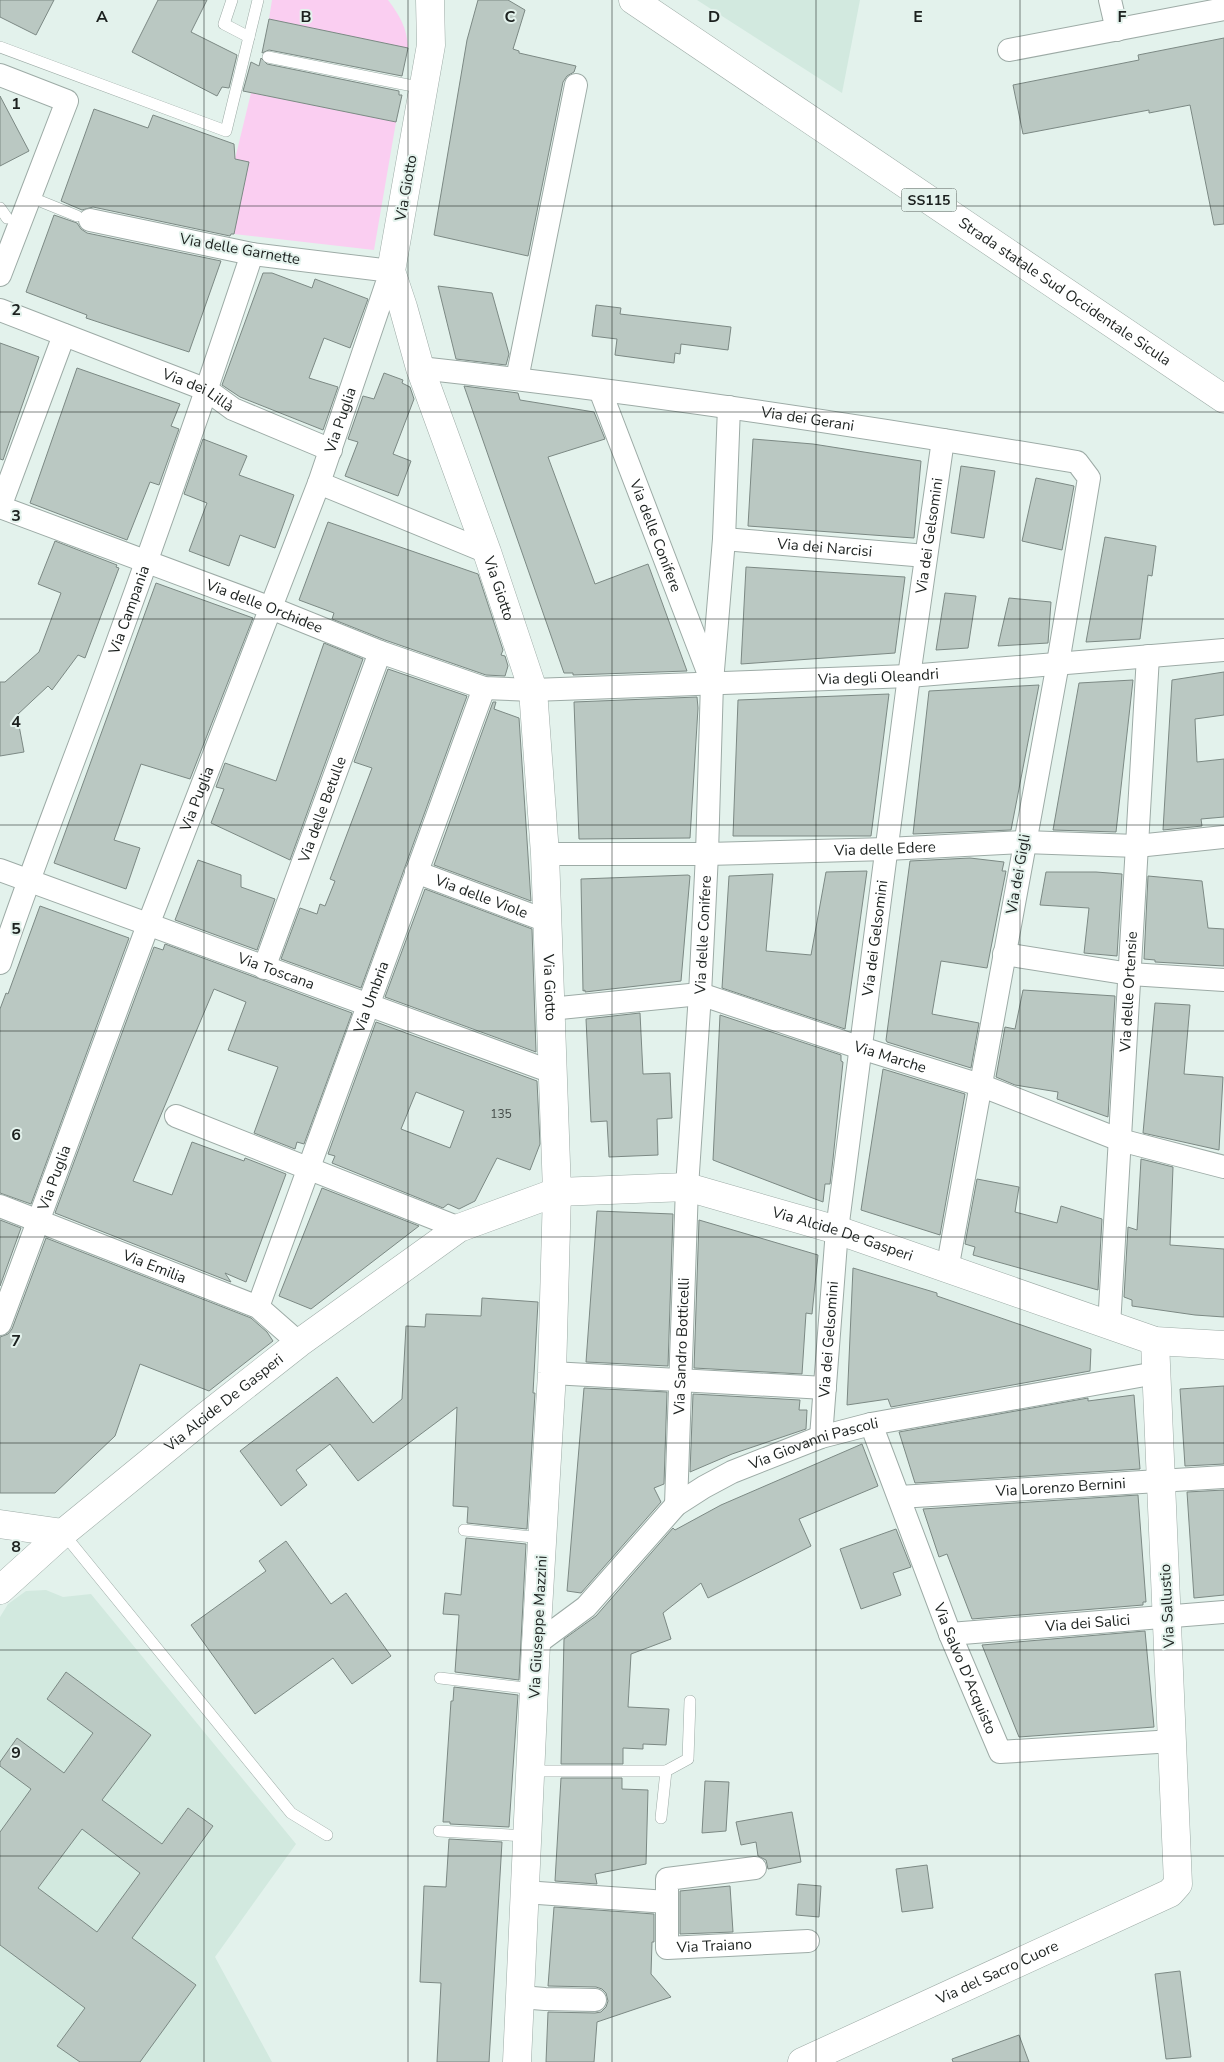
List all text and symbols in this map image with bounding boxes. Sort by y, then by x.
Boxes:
text: A [96,6,108,28]
text: B [300,6,312,28]
text: C [505,6,516,28]
text: D [708,6,720,28]
text: E [913,6,923,28]
text: F [1118,6,1127,28]
text: 1 [11,93,21,115]
street label: Via Giotto [390,153,422,224]
road number: SS115 [902,188,956,212]
street label: Strada statale Sud Occidentale Sicula [955,213,1175,370]
street label: Via delle Garnette [177,228,302,269]
text: 2 [11,299,21,321]
street label: Via dei Lillà [159,363,238,416]
street label: Via Puglia [320,385,361,456]
street label: Via dei Gerani [759,402,856,436]
street label: Via delle Conifere [625,476,686,595]
street label: Via dei Gelsomini [911,476,947,596]
text: 3 [11,505,21,527]
street label: Via dei Narcisi [775,533,873,561]
street label: Via Giotto [479,553,519,623]
street label: Via Campania [104,563,154,658]
street label: Via delle Orchidee [202,574,326,638]
street label: Via degli Oleandri [817,664,940,689]
text: 4 [11,711,21,733]
street label: Via delle Betulle [293,753,351,866]
street label: Via Puglia [175,763,218,835]
street label: Via dei Gigli [1001,832,1035,916]
street label: Via delle Edere [833,837,936,860]
street label: Via delle Viole [431,870,531,923]
street label: Via delle Conifere [690,875,716,996]
street label: Via dei Gelsomini [857,879,892,998]
text: 5 [11,918,21,940]
street label: Via delle Ortensie [1115,931,1142,1053]
street label: Via Toscana [234,947,317,994]
street label: Via Giotto [539,953,561,1021]
street label: Via Umbria [349,958,393,1037]
street label: Via Marche [850,1036,929,1078]
house number: 135 [490,1106,512,1122]
text: 6 [11,1124,21,1146]
street label: Via Puglia [33,1142,75,1214]
street label: Via Alcide De Gasperi [769,1202,916,1266]
street label: Via Emilia [119,1245,189,1288]
street label: Via Sandro Botticelli [669,1277,694,1416]
street label: Via dei Gelsomini [814,1280,843,1399]
text: 7 [11,1330,21,1352]
street label: Via Alcide De Gasperi [159,1349,287,1457]
street label: Via Giovanni Pascoli [745,1413,880,1475]
street label: Via Lorenzo Bernini [994,1473,1126,1501]
text: 8 [11,1536,21,1558]
street label: Via Giuseppe Mazzini [524,1555,552,1700]
street label: Via Sallustio [1155,1563,1179,1650]
street label: Via Salvo D'Acquisto [929,1599,1001,1737]
street label: Via dei Salici [1043,1610,1131,1636]
text: 9 [11,1742,21,1764]
street label: Via Traiano [675,1934,752,1958]
street label: Via del Sacro Cuore [932,1936,1062,2009]

